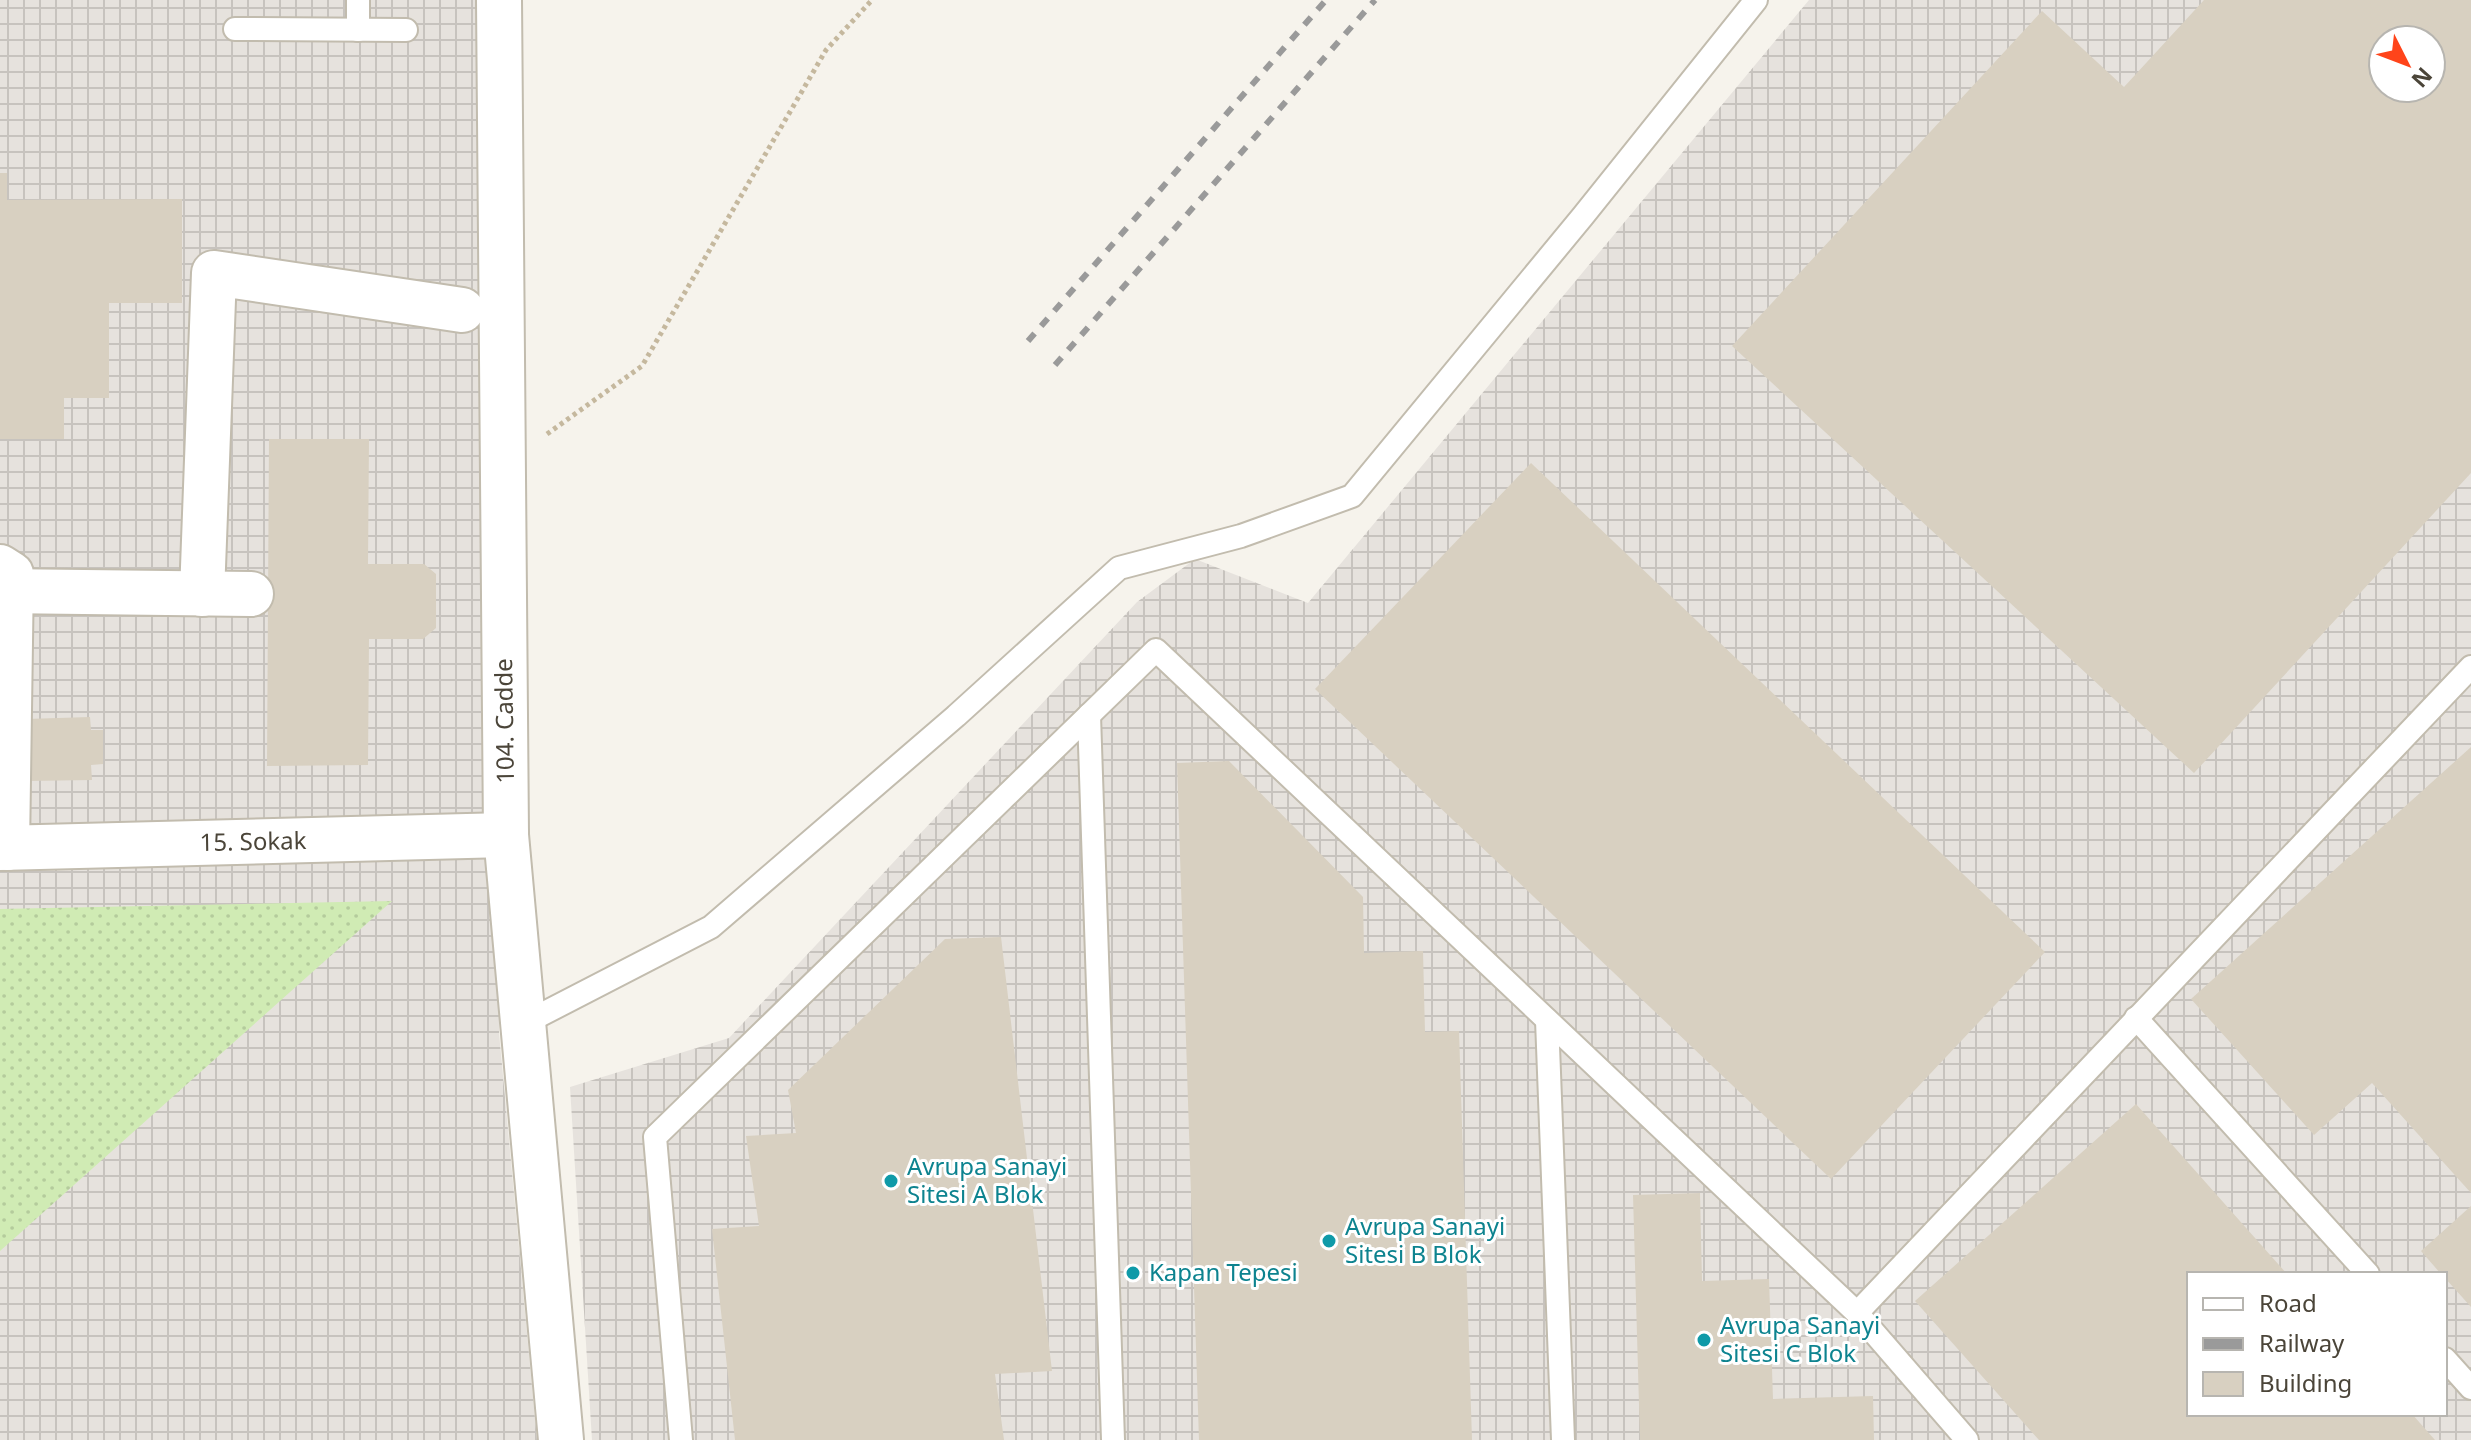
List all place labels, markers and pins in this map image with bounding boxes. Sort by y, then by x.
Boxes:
place label: Avrupa Sanayi Sitesi A Blok [907,1149,1067,1210]
marker: Avrupa Sanayi Sitesi A Blok [882,1172,900,1190]
place label: Avrupa Sanayi Sitesi B Blok [1345,1209,1505,1270]
marker: Avrupa Sanayi Sitesi B Blok [1320,1232,1338,1250]
place label: Kapan Tepesi [1149,1255,1298,1288]
marker: Kapan Tepesi [1124,1264,1142,1282]
place label: Avrupa Sanayi Sitesi C Blok [1720,1308,1880,1369]
marker: Avrupa Sanayi Sitesi C Blok [1695,1331,1713,1349]

